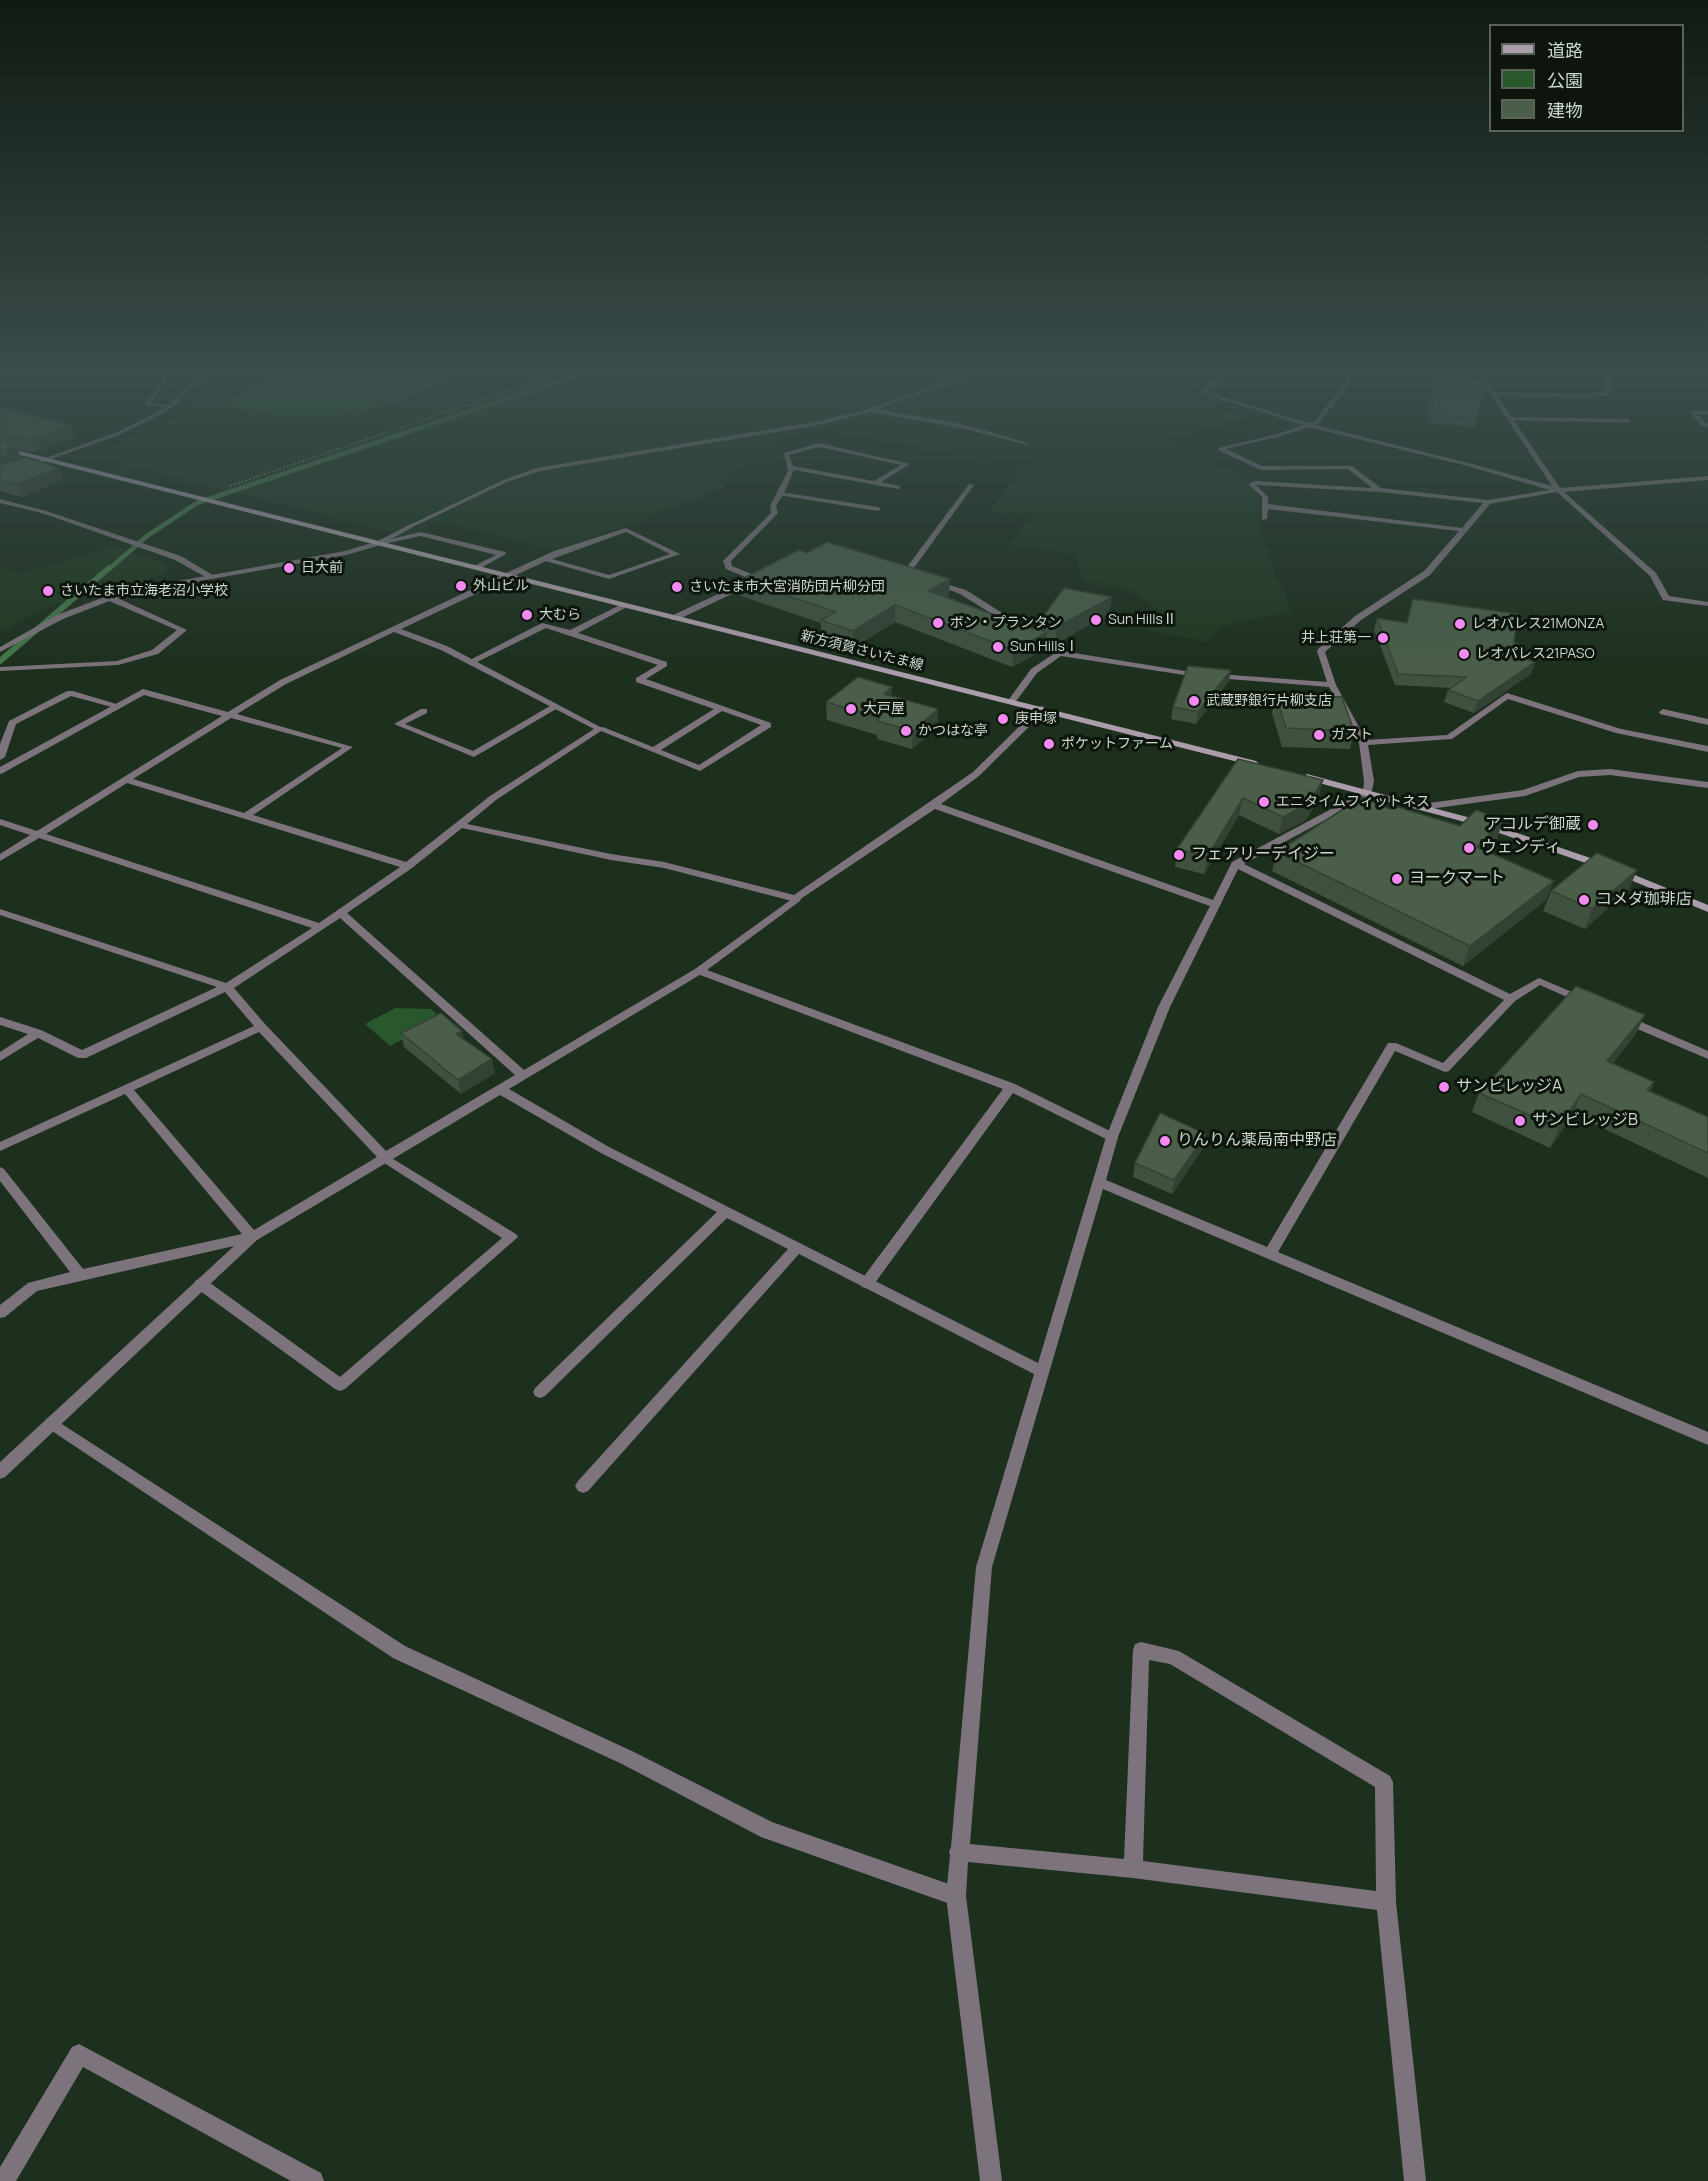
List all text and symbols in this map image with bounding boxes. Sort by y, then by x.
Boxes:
legend [1489,24,1684,132]
text: 道路 [1547,38,1583,62]
text: 公園 [1547,68,1583,92]
text: 建物 [1547,98,1583,122]
place label: 日大前 [301,560,343,576]
marker: 日大前 [282,561,296,575]
place label: 外山ビル [473,578,529,594]
marker: 外山ビル [454,579,468,593]
place label: さいたま市大宮消防団片柳分団 [689,579,885,595]
marker: さいたま市大宮消防団片柳分団 [670,580,684,594]
place label: さいたま市立海老沼小学校 [60,583,228,599]
marker: さいたま市立海老沼小学校 [41,584,55,598]
place label: 大むら [539,607,581,623]
marker: 大むら [520,608,534,622]
place label: Sun HillsⅡ [1108,612,1177,628]
marker: Sun HillsⅡ [1089,613,1103,627]
place label: ボン・プランタン [950,615,1062,631]
marker: ボン・プランタン [931,616,945,630]
place label: レオパレス21MONZA [1472,616,1604,632]
marker: レオパレス21MONZA [1453,617,1467,631]
street label: 新方須賀さいたま線 [799,628,925,674]
place label: 井上荘第一 [1301,630,1371,646]
marker: 井上荘第一 [1376,631,1390,645]
place label: Sun HillsⅠ [1010,639,1079,655]
marker: Sun HillsⅠ [991,640,1005,654]
place label: レオパレス21PASO [1476,646,1595,662]
marker: レオパレス21PASO [1457,647,1471,661]
place label: 武蔵野銀行片柳支店 [1206,693,1332,709]
marker: 武蔵野銀行片柳支店 [1187,694,1201,708]
place label: 大戸屋 [863,701,905,717]
marker: 大戸屋 [844,702,858,716]
place label: 庚申塚 [1015,711,1057,727]
marker: 庚申塚 [996,712,1010,726]
place label: かつはな亭 [918,723,988,739]
marker: かつはな亭 [899,724,913,738]
place label: ガスト [1331,727,1373,743]
marker: ガスト [1312,728,1326,742]
place label: ポケットファーム [1061,736,1173,752]
marker: ポケットファーム [1042,737,1056,751]
place label: エニタイムフィットネス [1276,794,1430,810]
marker: エニタイムフィットネス [1257,795,1271,809]
place label: アコルデ御蔵 [1485,815,1581,835]
marker: アコルデ御蔵 [1586,818,1600,832]
place label: ウェンディ [1481,838,1561,858]
marker: ウェンディ [1462,841,1476,855]
place label: フェアリーデイジー [1191,845,1335,865]
marker: フェアリーデイジー [1172,848,1186,862]
place label: ヨークマート [1409,869,1505,889]
marker: ヨークマート [1390,872,1404,886]
place label: コメダ珈琲店 [1596,890,1692,910]
marker: コメダ珈琲店 [1577,893,1591,907]
place label: サンビレッジA [1456,1077,1562,1097]
marker: サンビレッジA [1437,1080,1451,1094]
place label: サンビレッジB [1532,1111,1638,1131]
marker: サンビレッジB [1513,1114,1527,1128]
place label: りんりん薬局南中野店 [1177,1131,1337,1151]
marker: りんりん薬局南中野店 [1158,1134,1172,1148]

